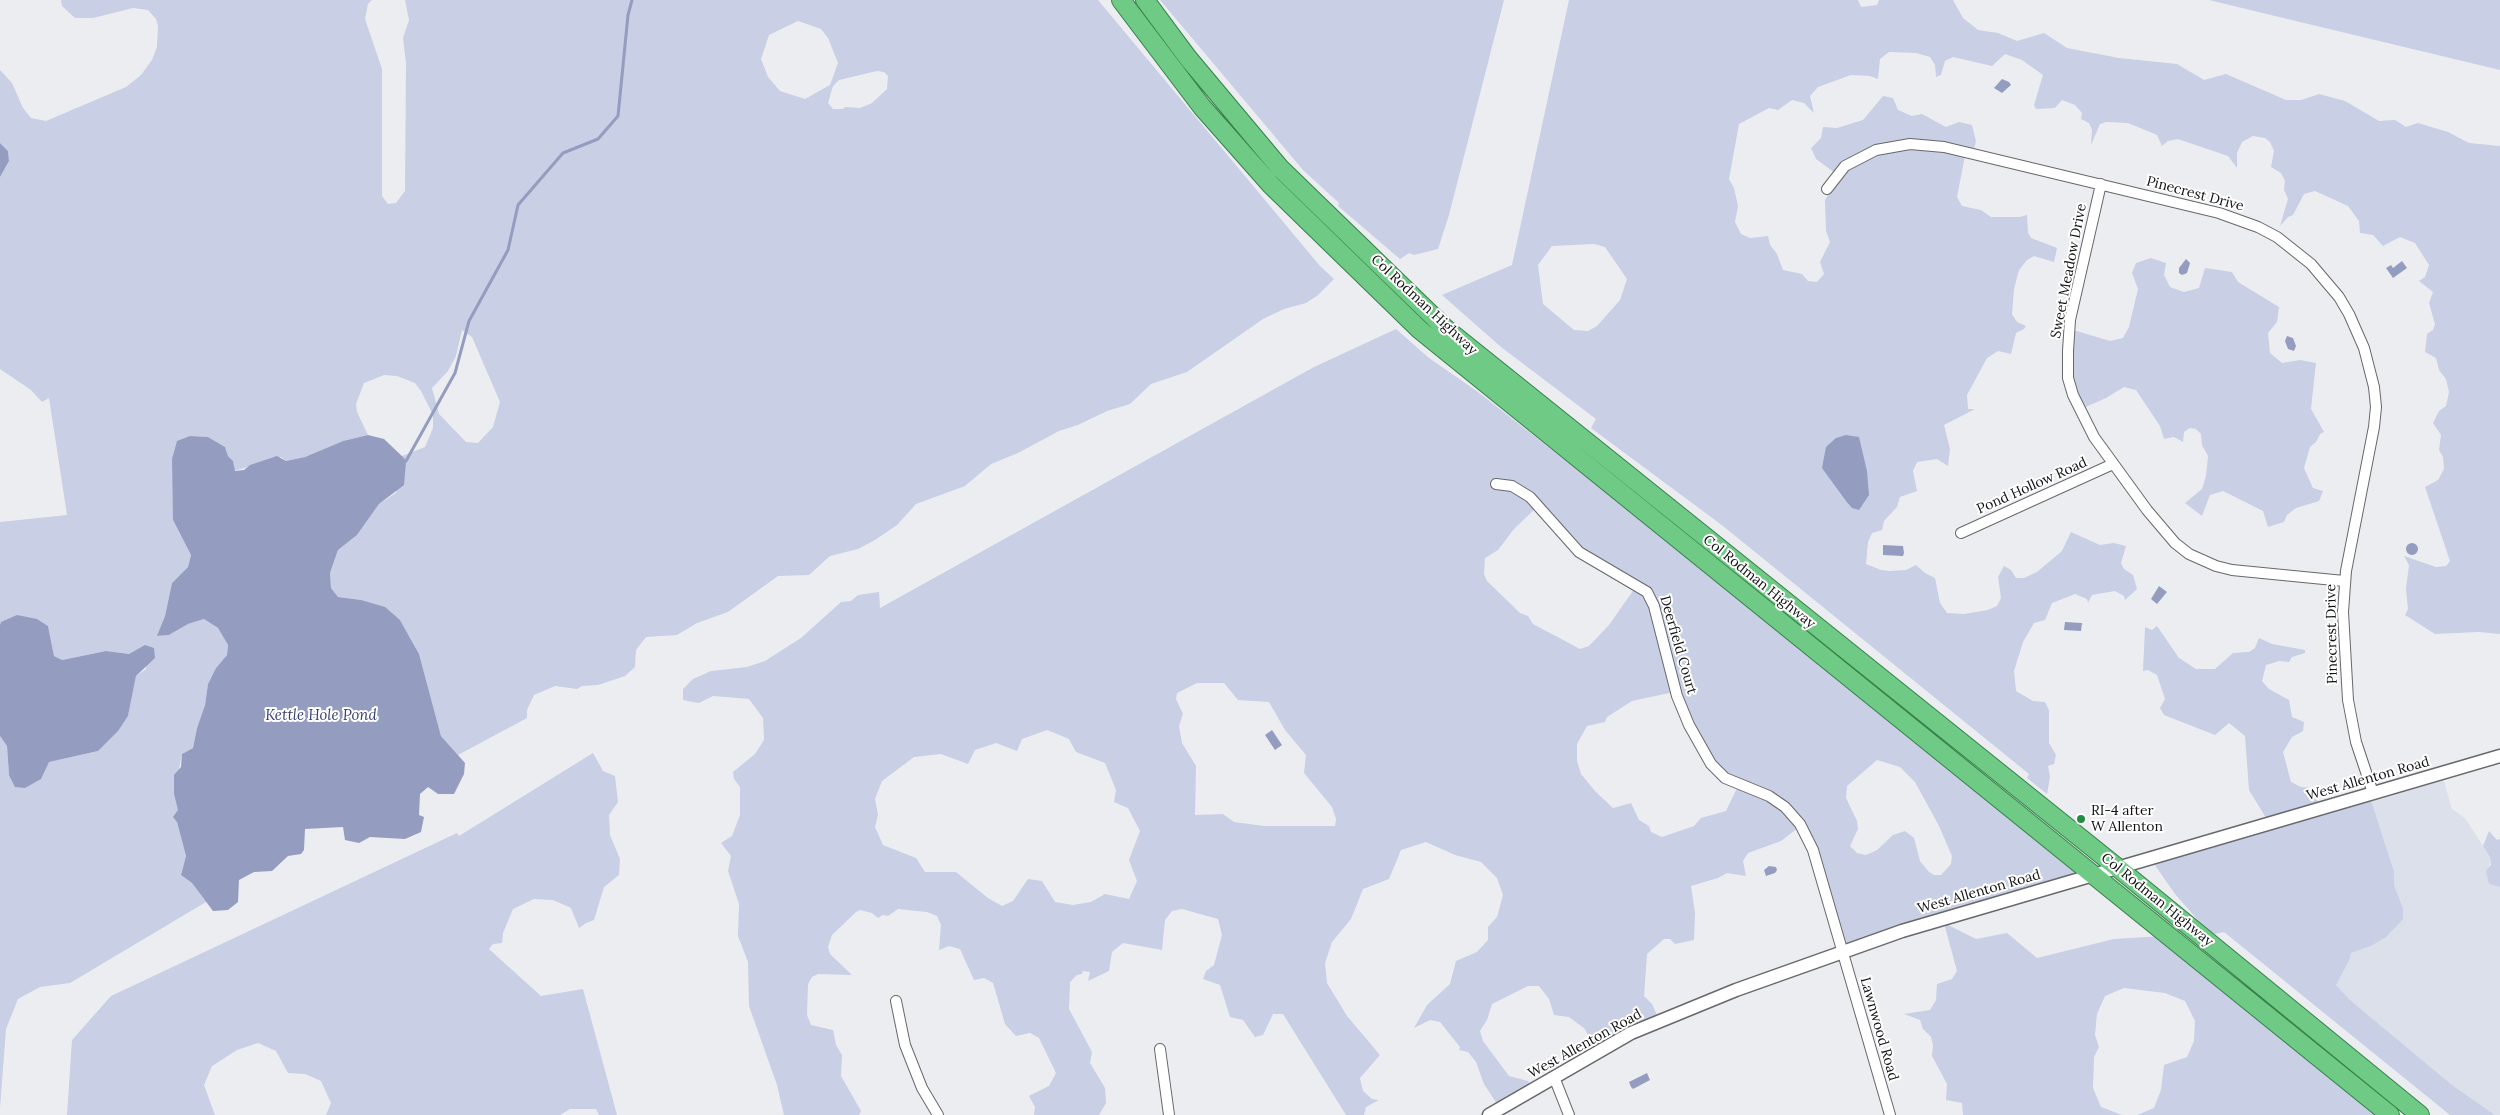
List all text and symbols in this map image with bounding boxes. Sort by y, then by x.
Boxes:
street label: Pinecrest Drive [2145,173,2245,215]
street label: Sweet Meadow Drive [2048,202,2090,340]
street label: Col Rodman Highway [1367,251,1481,359]
street label: Pond Hollow Road [1974,454,2090,518]
street label: Col Rodman Highway [1700,532,1818,632]
street label: Pinecrest Drive [2323,584,2341,684]
street label: Deerfield Court [1656,594,1700,696]
water label: Kettle Hole Pond [265,707,377,725]
street label: West Allenton Road [2305,753,2431,805]
place label: RI-4 after W Allenton [2091,803,2163,836]
marker: RI-4 after W Allenton [2075,813,2087,825]
street label: Col Rodman Highway [2098,850,2216,950]
street label: West Allenton Road [1916,866,2042,918]
street label: Lawnwood Road [1856,975,1902,1083]
street label: West Allenton Road [1525,1006,1645,1082]

